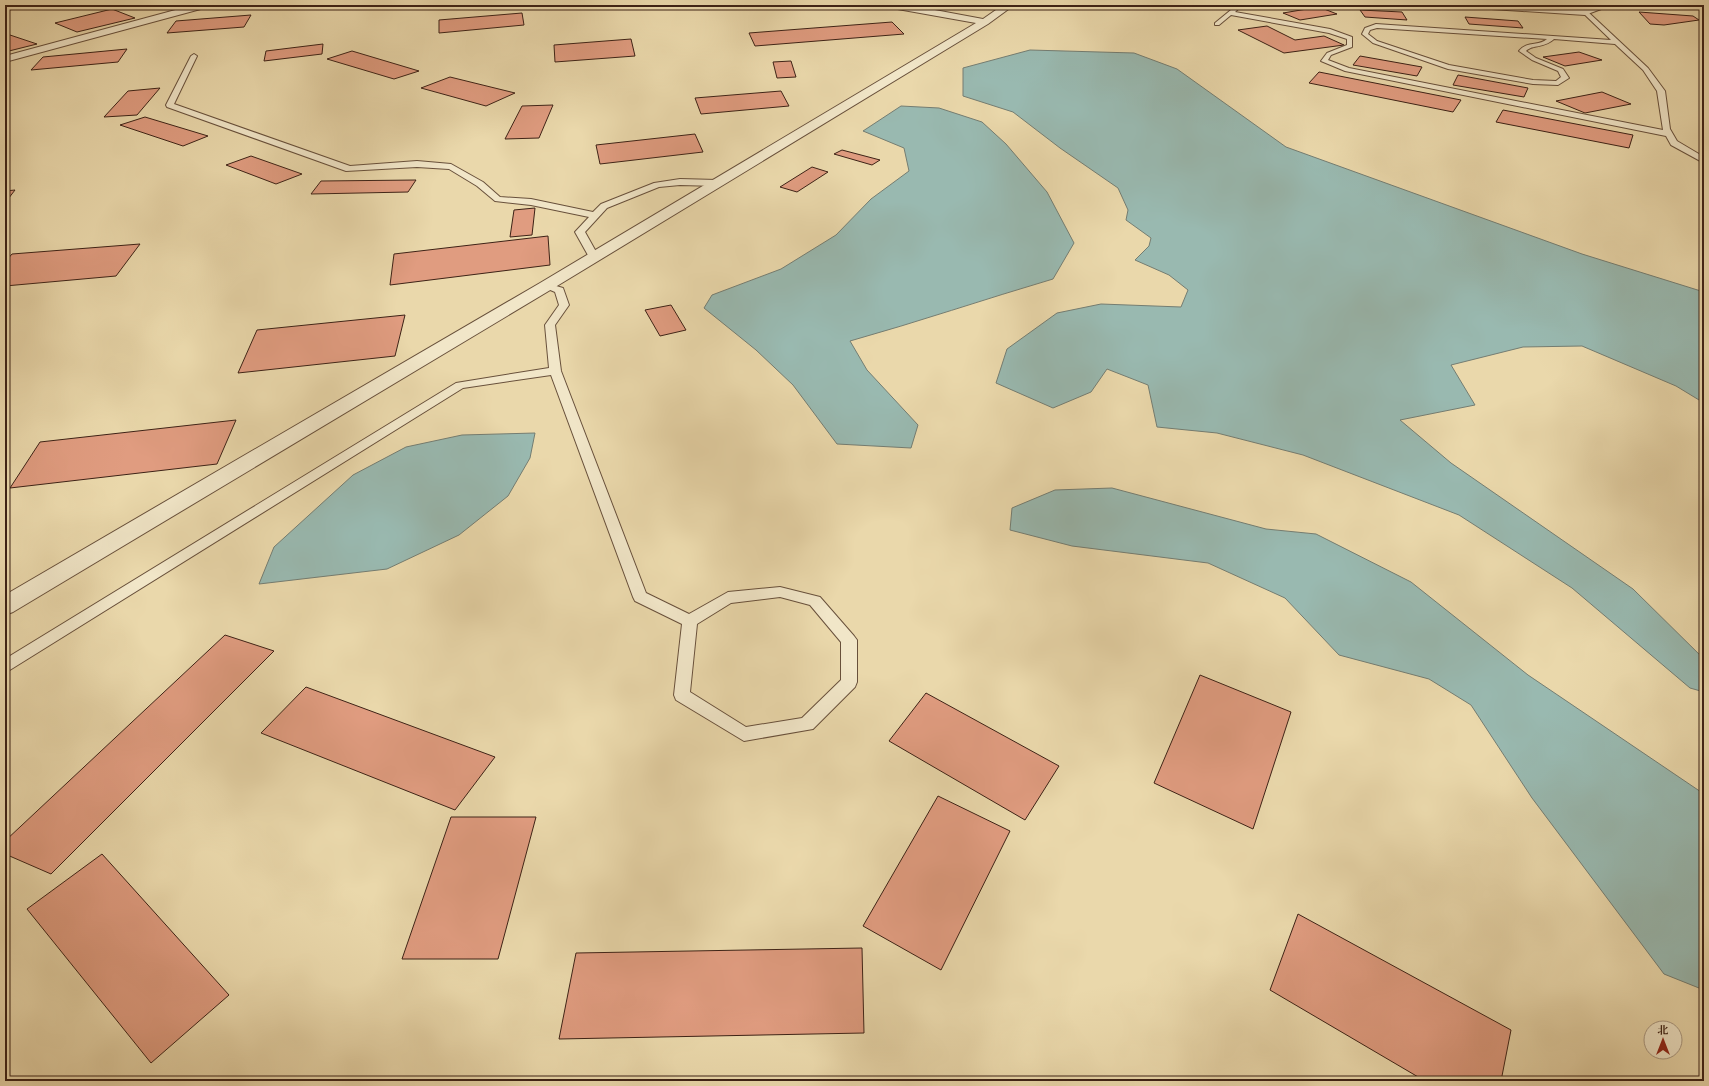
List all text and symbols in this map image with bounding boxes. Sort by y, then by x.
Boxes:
north arrow [1643,1020,1683,1060]
text: 北 [1658,1024,1669,1038]

